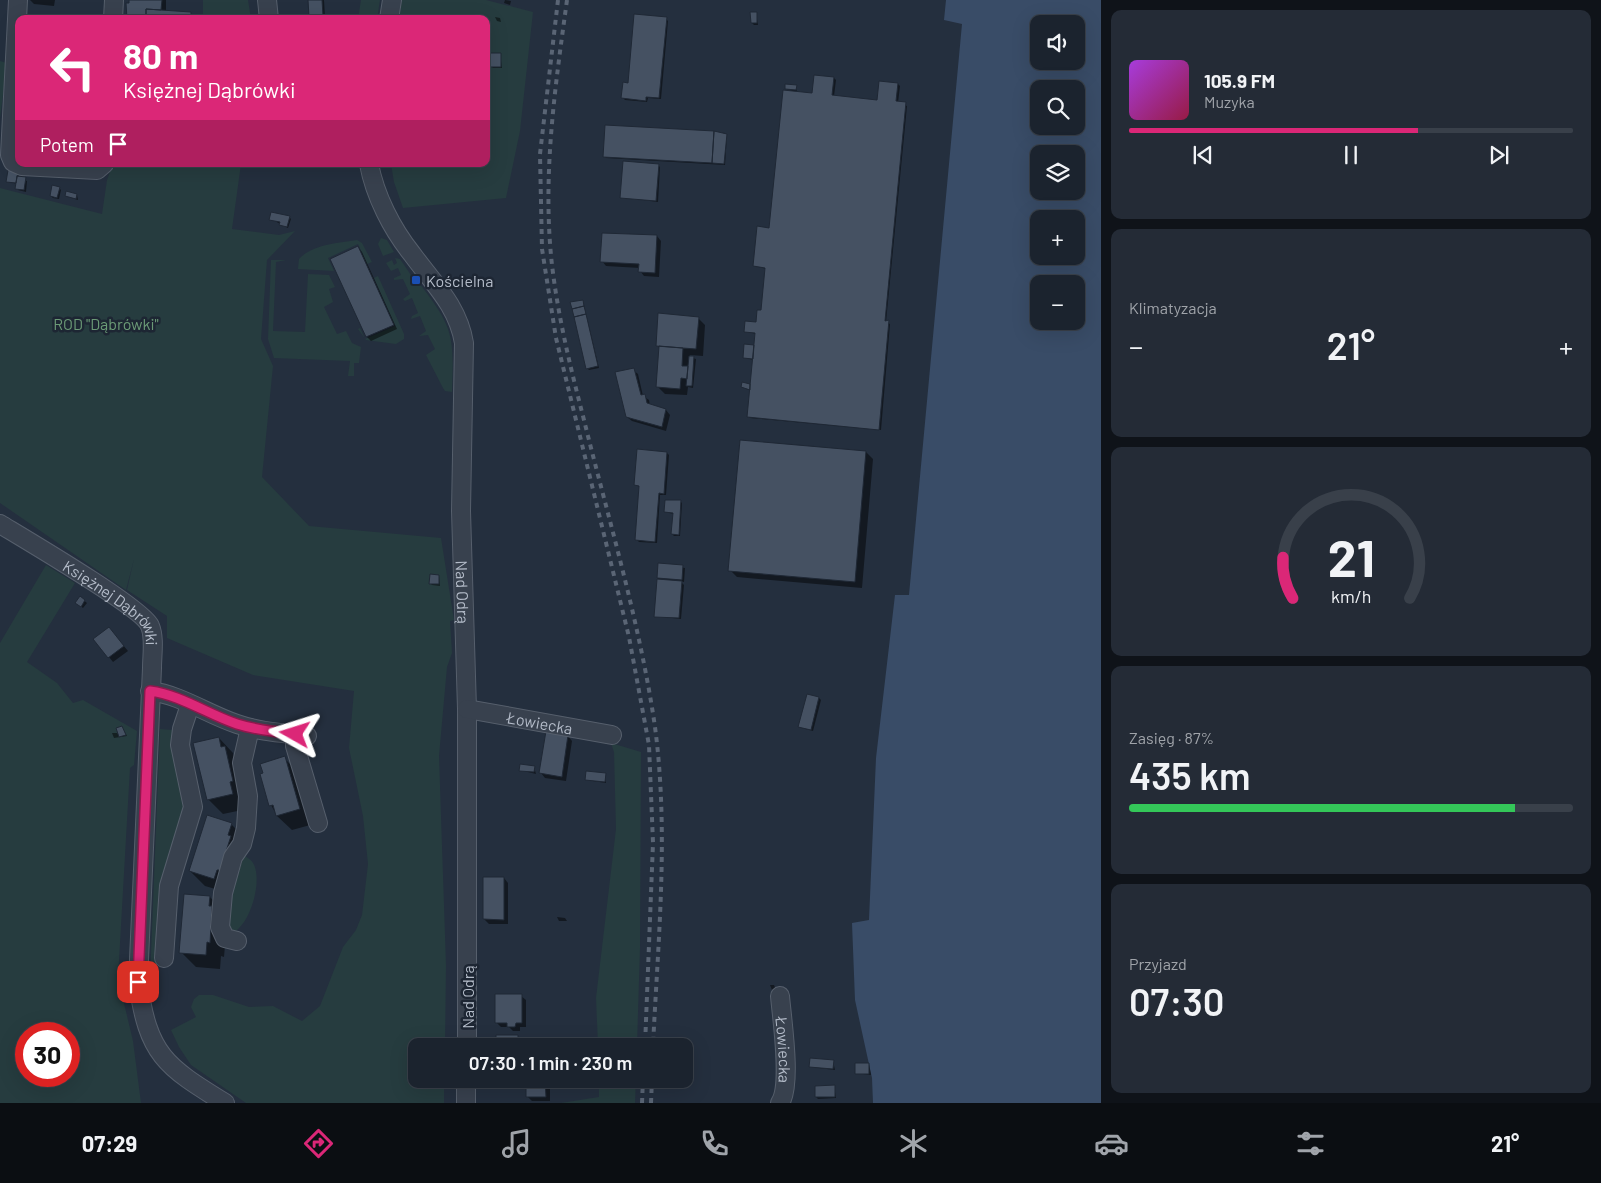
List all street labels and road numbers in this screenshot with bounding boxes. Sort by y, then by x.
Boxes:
street label: Księżnej Dąbrówki [60,555,162,646]
street label: Nad Odrą [453,560,474,624]
street label: Łowiecka [504,707,574,737]
street label: Nad Odrą [458,965,477,1029]
street label: Łowiecka [773,1015,795,1084]

